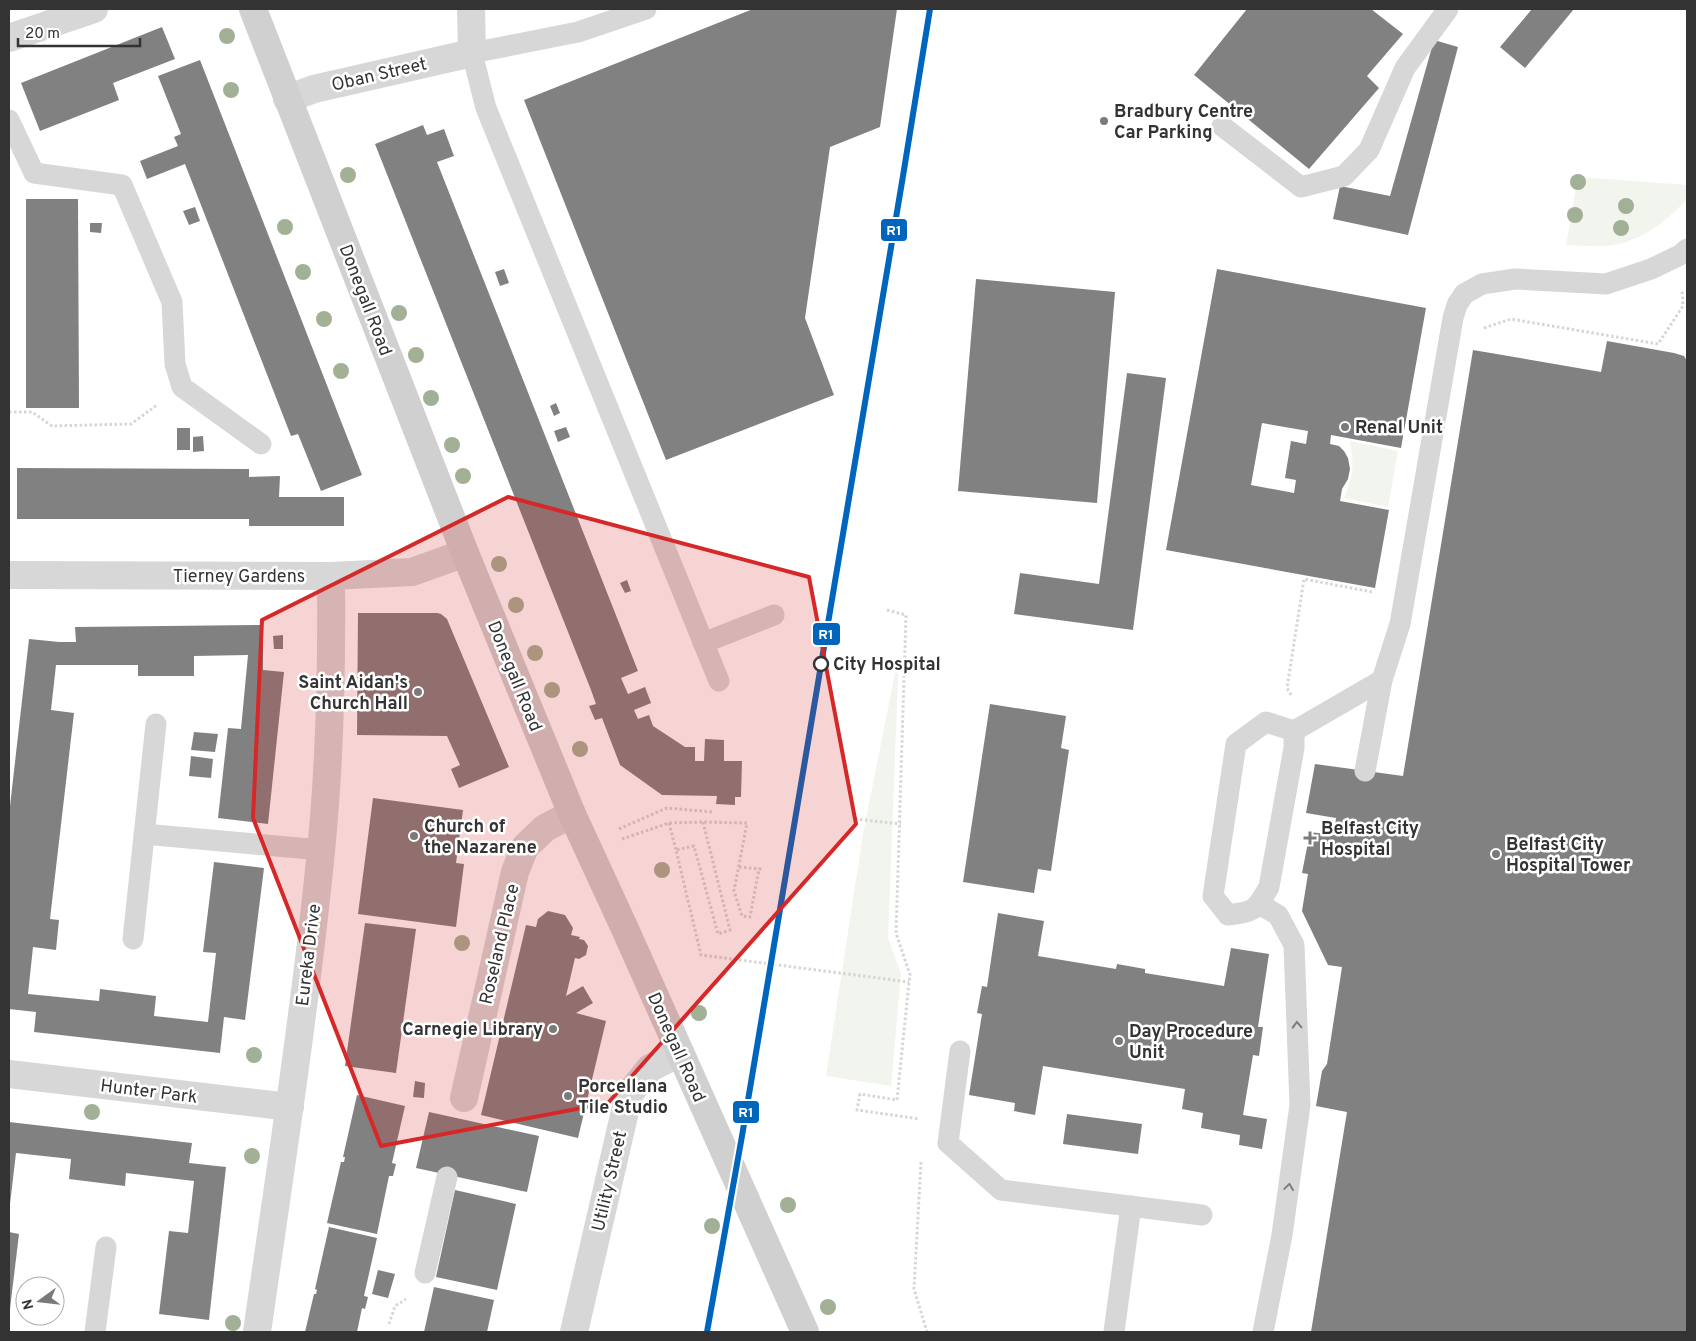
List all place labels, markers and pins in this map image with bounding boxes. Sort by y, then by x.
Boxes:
place label: Bradbury Centre Car Parking [1114,101,1253,145]
marker: Bradbury Centre Car Parking [1098,115,1110,127]
place label: Renal Unit [1355,417,1443,440]
marker: Renal Unit [1339,421,1351,433]
place label: City Hospital [833,654,941,677]
marker: City Hospital [813,656,829,672]
place label: Saint Aidan's Church Hall [298,672,408,716]
marker: Saint Aidan's Church Hall [412,686,424,698]
place label: Church of the Nazarene [424,816,537,860]
place label: Belfast City Hospital [1321,818,1419,862]
marker: Church of the Nazarene [408,830,420,842]
marker: Belfast City Hospital [1303,831,1317,845]
place label: Belfast City Hospital Tower [1506,834,1631,878]
marker: Belfast City Hospital Tower [1490,848,1502,860]
place label: Carnegie Library [402,1019,543,1042]
place label: Day Procedure Unit [1129,1021,1253,1065]
marker: Carnegie Library [547,1023,559,1035]
marker: Day Procedure Unit [1113,1035,1125,1047]
place label: Porcellana Tile Studio [578,1076,668,1120]
marker: Porcellana Tile Studio [562,1090,574,1102]

